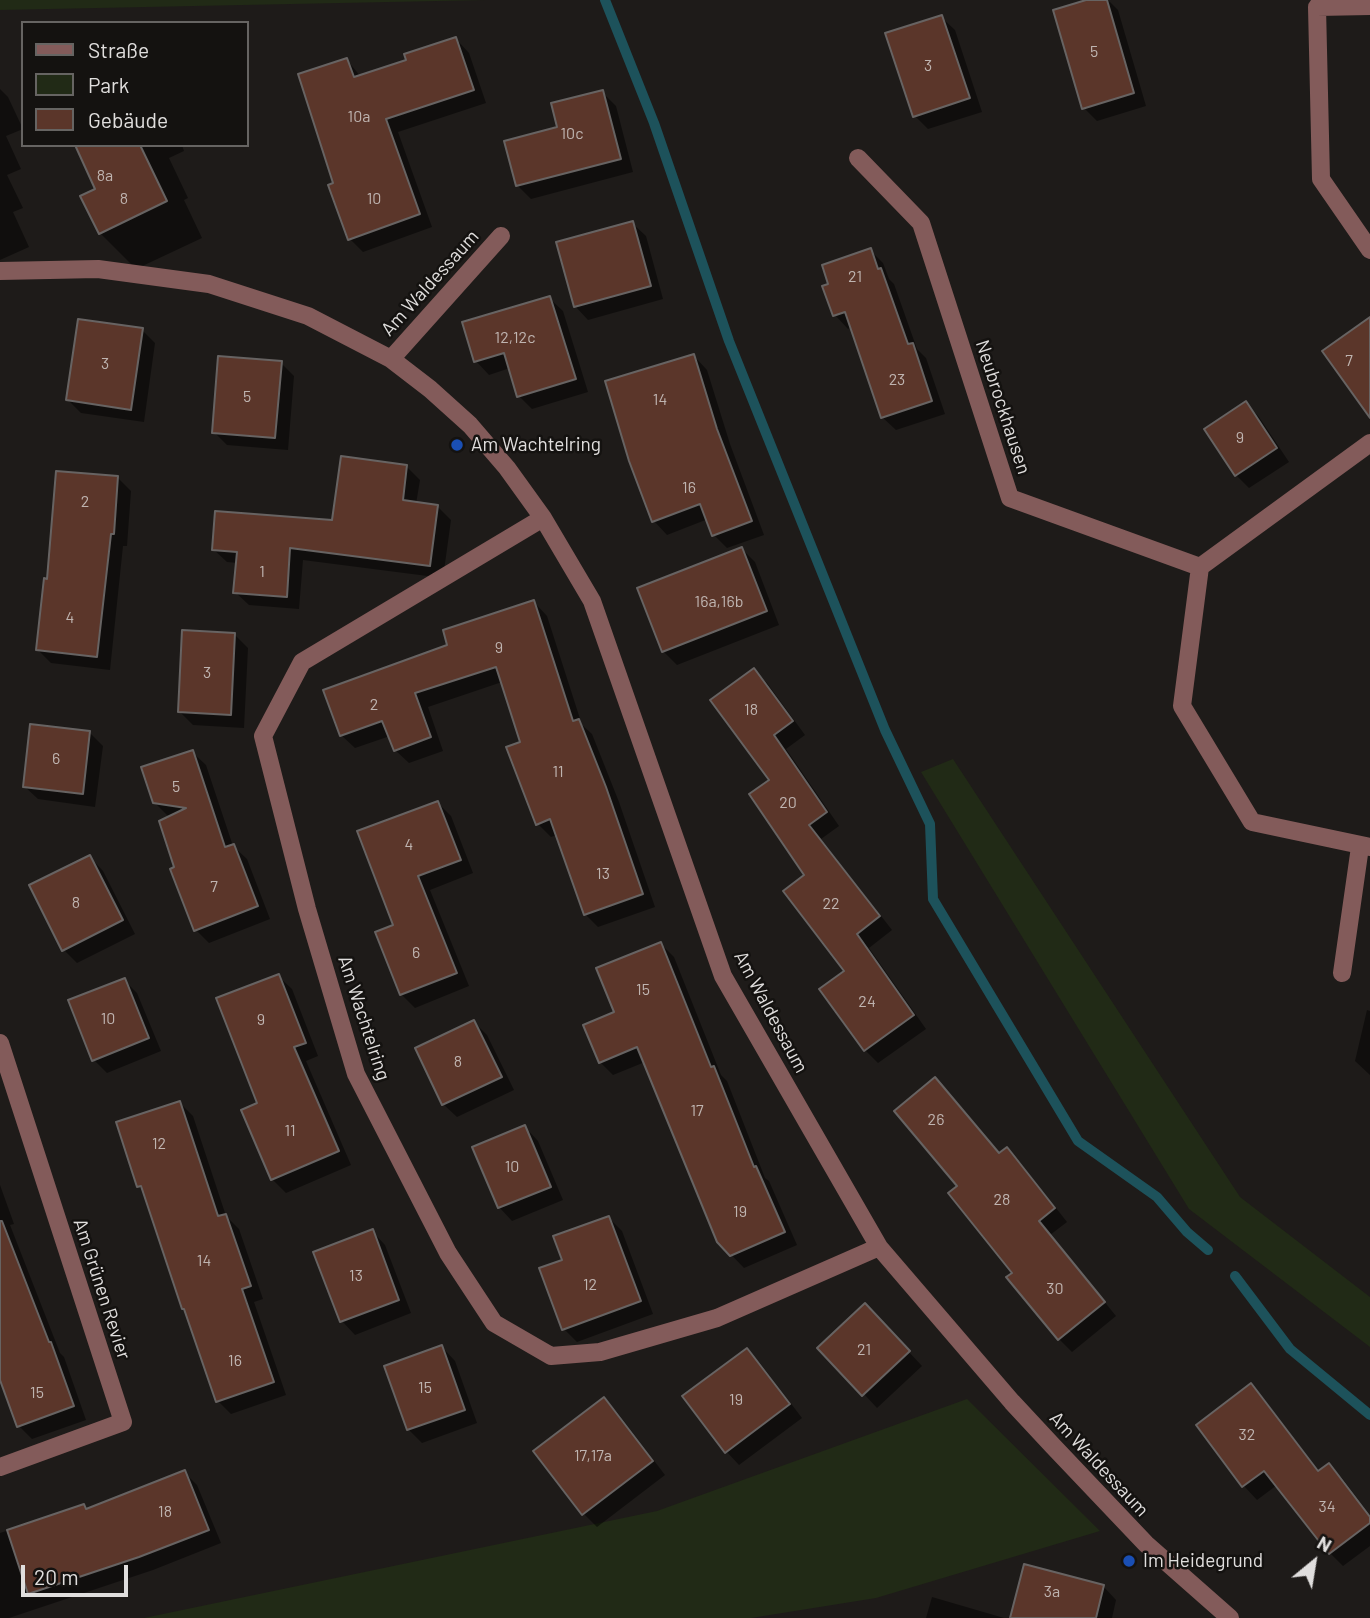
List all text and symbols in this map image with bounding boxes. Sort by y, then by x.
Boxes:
legend [21,21,248,147]
text: Straße [88,37,149,62]
house number: 5 [1090,42,1098,62]
house number: 3 [924,56,932,76]
text: Park [88,72,129,97]
text: Gebäude [88,107,168,132]
house number: 10a [348,107,370,127]
house number: 10c [561,124,583,144]
house number: 8a [97,166,113,186]
house number: 8 [120,189,128,209]
house number: 10 [367,189,381,209]
street label: Am Waldessaum [376,225,484,341]
house number: 21 [848,267,862,287]
house number: 12,12c [495,328,535,348]
street label: Neubrockhausen [971,337,1035,477]
house number: 7 [1345,351,1353,371]
house number: 3 [101,354,109,374]
house number: 23 [889,370,905,390]
house number: 5 [243,387,251,407]
house number: 14 [653,390,667,410]
house number: 9 [1236,428,1244,448]
place label: Am Wachtelring [471,434,601,456]
marker: Am Wachtelring [449,437,465,453]
house number: 16 [682,478,696,498]
house number: 2 [81,492,89,512]
house number: 1 [259,562,265,582]
house number: 16a,16b [695,592,743,612]
house number: 4 [66,608,74,628]
house number: 9 [495,638,503,658]
house number: 3 [203,663,211,683]
house number: 2 [370,695,378,715]
house number: 18 [744,700,758,720]
house number: 6 [52,749,60,769]
house number: 11 [552,762,564,782]
house number: 5 [172,777,180,797]
house number: 20 [779,793,797,813]
house number: 4 [405,835,413,855]
house number: 13 [596,864,610,884]
house number: 7 [210,877,218,897]
house number: 8 [72,893,80,913]
house number: 22 [822,894,840,914]
house number: 6 [412,943,420,963]
street label: Am Waldessaum [729,947,813,1077]
street label: Am Wachtelring [333,953,395,1083]
house number: 15 [636,980,650,1000]
house number: 24 [858,992,876,1012]
house number: 10 [101,1009,115,1029]
house number: 9 [257,1010,265,1030]
house number: 8 [454,1052,462,1072]
house number: 17 [690,1101,704,1121]
house number: 26 [928,1110,944,1130]
house number: 11 [284,1121,296,1141]
house number: 12 [152,1134,166,1154]
house number: 10 [505,1157,519,1177]
house number: 28 [994,1190,1010,1210]
house number: 19 [733,1202,747,1222]
street label: Am Grünen Revier [69,1216,135,1362]
house number: 14 [197,1251,211,1271]
house number: 13 [349,1266,363,1286]
house number: 12 [583,1275,597,1295]
house number: 30 [1046,1279,1064,1299]
house number: 21 [857,1340,871,1360]
house number: 16 [228,1351,242,1371]
house number: 15 [418,1378,432,1398]
house number: 15 [30,1383,44,1403]
house number: 19 [729,1390,743,1410]
street label: Am Waldessaum [1045,1407,1153,1521]
house number: 32 [1239,1425,1255,1445]
house number: 17,17a [574,1446,612,1466]
house number: 34 [1318,1497,1336,1517]
house number: 18 [158,1502,172,1522]
north arrow [1279,1527,1349,1597]
text: N [1314,1530,1336,1556]
place label: Im Heidegrund [1143,1550,1263,1572]
scale bar [24,1552,131,1596]
marker: Im Heidegrund [1121,1553,1137,1569]
text: 20 m [34,1564,79,1589]
house number: 3a [1044,1582,1060,1602]

